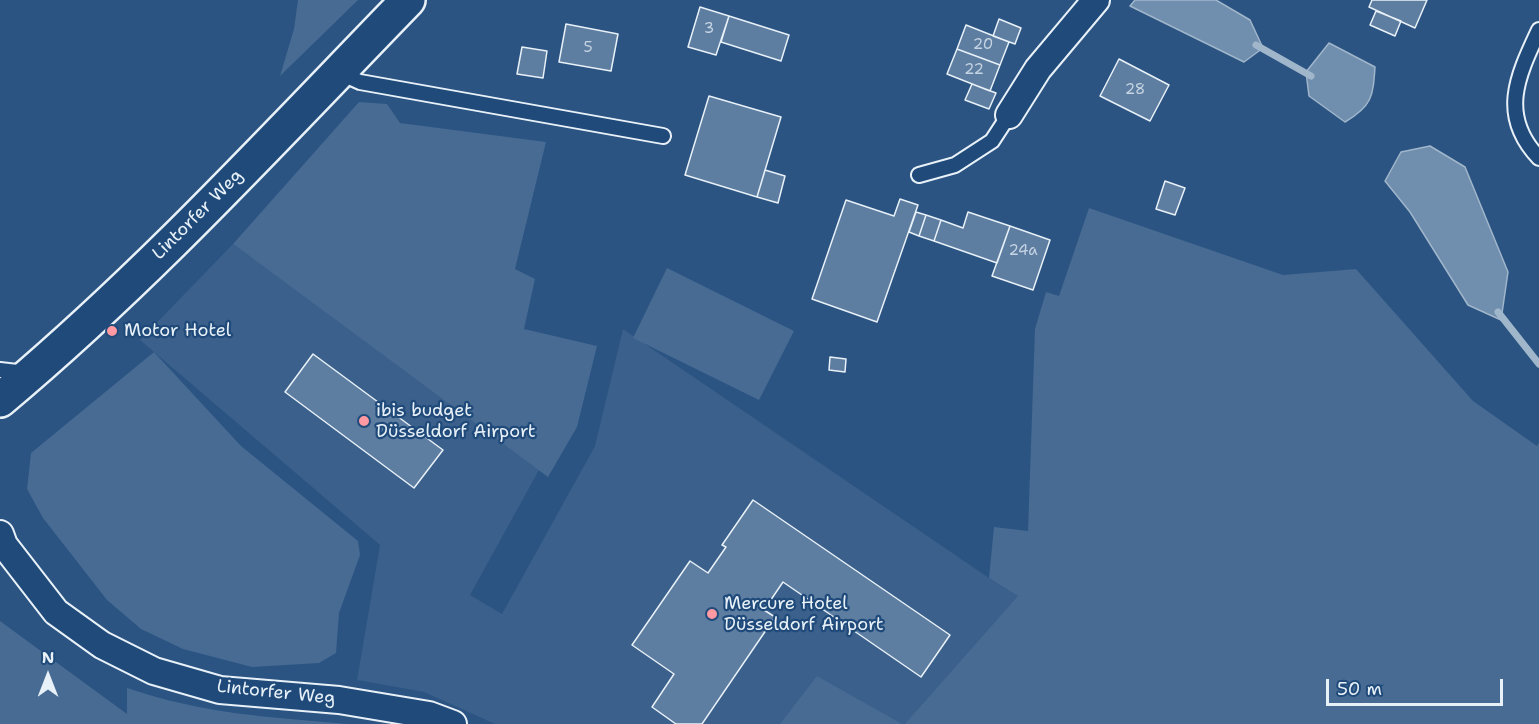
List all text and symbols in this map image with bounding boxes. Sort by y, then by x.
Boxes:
house number: 3 [704,20,714,38]
house number: 20 [973,36,993,54]
house number: 5 [583,39,593,57]
house number: 22 [964,61,984,79]
house number: 28 [1125,81,1145,99]
street label: Lintorfer Weg [148,165,248,265]
house number: 24a [1008,242,1038,260]
place label: Motor Hotel [124,320,231,342]
marker: Motor Hotel [105,324,119,338]
place label: ibis budget Düsseldorf Airport [376,400,536,442]
marker: ibis budget Düsseldorf Airport [357,414,371,428]
place label: Mercure Hotel Düsseldorf Airport [724,593,884,636]
marker: Mercure Hotel Düsseldorf Airport [705,607,719,621]
north arrow [18,646,78,706]
text: N [42,647,54,668]
scale bar [1329,667,1506,705]
street label: Lintorfer Weg [216,676,336,710]
text: 50 m [1337,677,1382,701]

